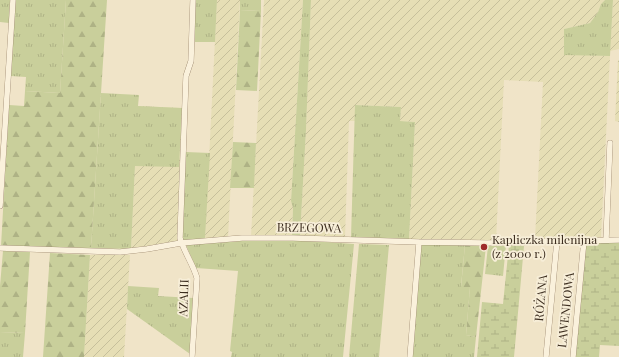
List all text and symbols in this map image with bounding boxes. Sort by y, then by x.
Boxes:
street label: BRZEGOWA [277,218,342,236]
place label: Kapliczka milenijna (z 2000 r.) [492,231,597,261]
marker: Kapliczka milenijna (z 2000 r.) [479,242,489,252]
street label: LAWENDOWA [553,271,577,348]
street label: RÓŻANA [530,273,550,322]
street label: AZALII [174,279,192,318]

